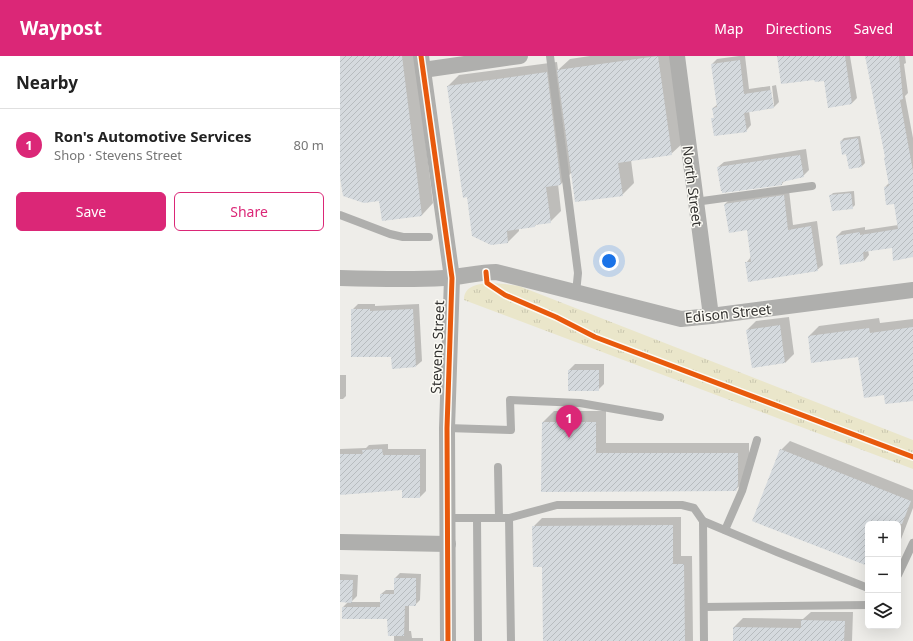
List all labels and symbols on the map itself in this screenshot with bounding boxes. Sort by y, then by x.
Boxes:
street label: North Street [679,144,707,228]
your location [599,251,619,271]
street label: Edison Street [684,299,772,327]
street label: Stevens Street [426,300,448,394]
pin: 1 [556,405,582,438]

